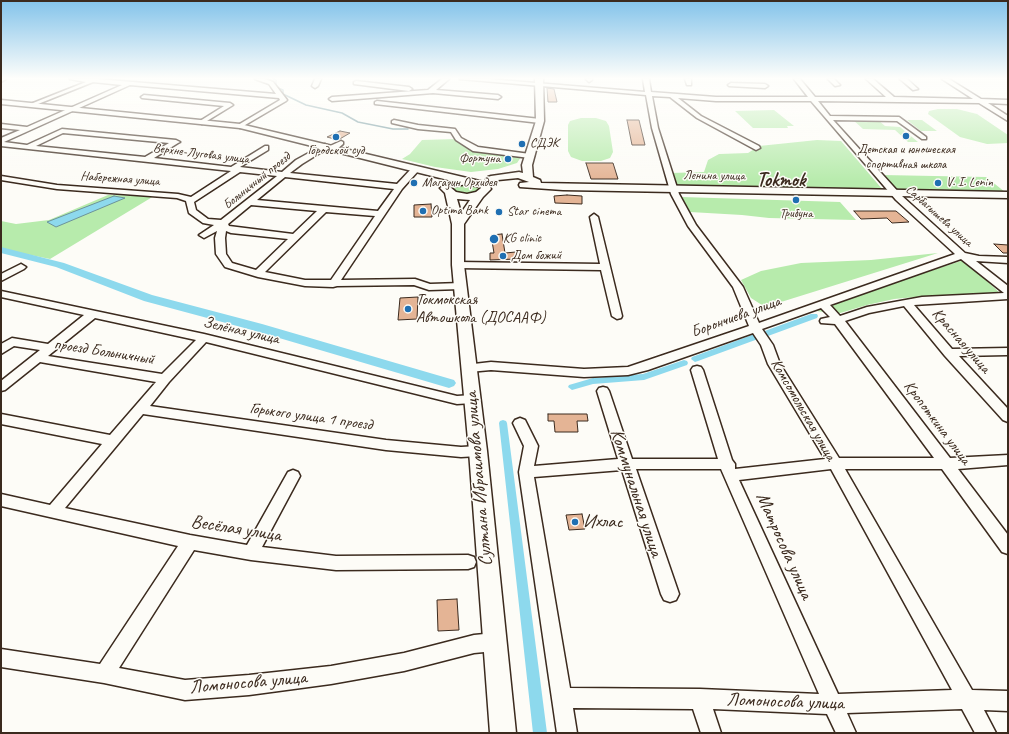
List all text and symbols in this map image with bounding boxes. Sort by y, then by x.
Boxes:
marker: Детская и юношеская спортивная школа [901,131,911,141]
marker: Городской суд [331,132,341,142]
place label: СДЭК [530,136,558,152]
marker: СДЭК [517,139,527,149]
street label: Верхне-Луговая улица [152,140,250,168]
place label: Детская и юношеская спортивная школа [857,142,955,173]
place label: Городской суд [308,143,364,159]
street label: Больничный проезд [220,149,294,213]
place label: Фортуна [459,151,500,167]
marker: Фортуна [503,154,513,164]
street label: Набережная улица [80,168,160,190]
street label: Ленина улица [683,168,745,184]
district label: Tokmok [756,169,806,193]
place label: Магазин Орхидея [422,175,497,191]
place label: V. I. Lenin [946,175,993,191]
marker: Магазин Орхидея [409,178,419,188]
marker: V. I. Lenin [933,178,943,188]
street label: Сарбагышева улица [902,182,976,250]
marker: Трибуна [791,195,801,205]
place label: Optima Bank [431,203,488,219]
place label: Star cinema [507,204,561,220]
marker: Optima Bank [418,206,428,216]
place label: Трибуна [779,206,813,222]
marker: Star cinema [494,207,504,217]
place label: KG clinic [503,231,541,247]
marker: KG clinic [488,233,500,245]
place label: Дом божий [511,248,561,264]
marker: Дом божий [498,251,508,261]
place label: Токмокская Автошкола (ДОСААФ) [416,290,546,328]
street label: Борончиева улица [689,292,783,342]
marker: Токмокская Автошкола (ДОСААФ) [403,304,413,314]
street label: Красная улица [928,305,994,377]
street label: Зелёная улица [201,313,281,349]
street label: проезд Больничный [53,335,155,369]
street label: Комсомольская улица [766,356,840,464]
street label: Кропоткина улица [899,377,975,469]
street label: Султана Ибраимова улица [460,391,498,567]
street label: Горького улица 1 проезд [249,399,373,435]
street label: Коммунальная улица [605,426,667,560]
street label: Матросова улица [750,489,818,603]
street label: Весёлая улица [189,511,283,547]
place label: Ихлас [583,511,623,533]
marker: Ихлас [570,517,580,527]
street label: Ломоносова улица [189,667,307,699]
street label: Ломоносова улица [726,689,844,715]

